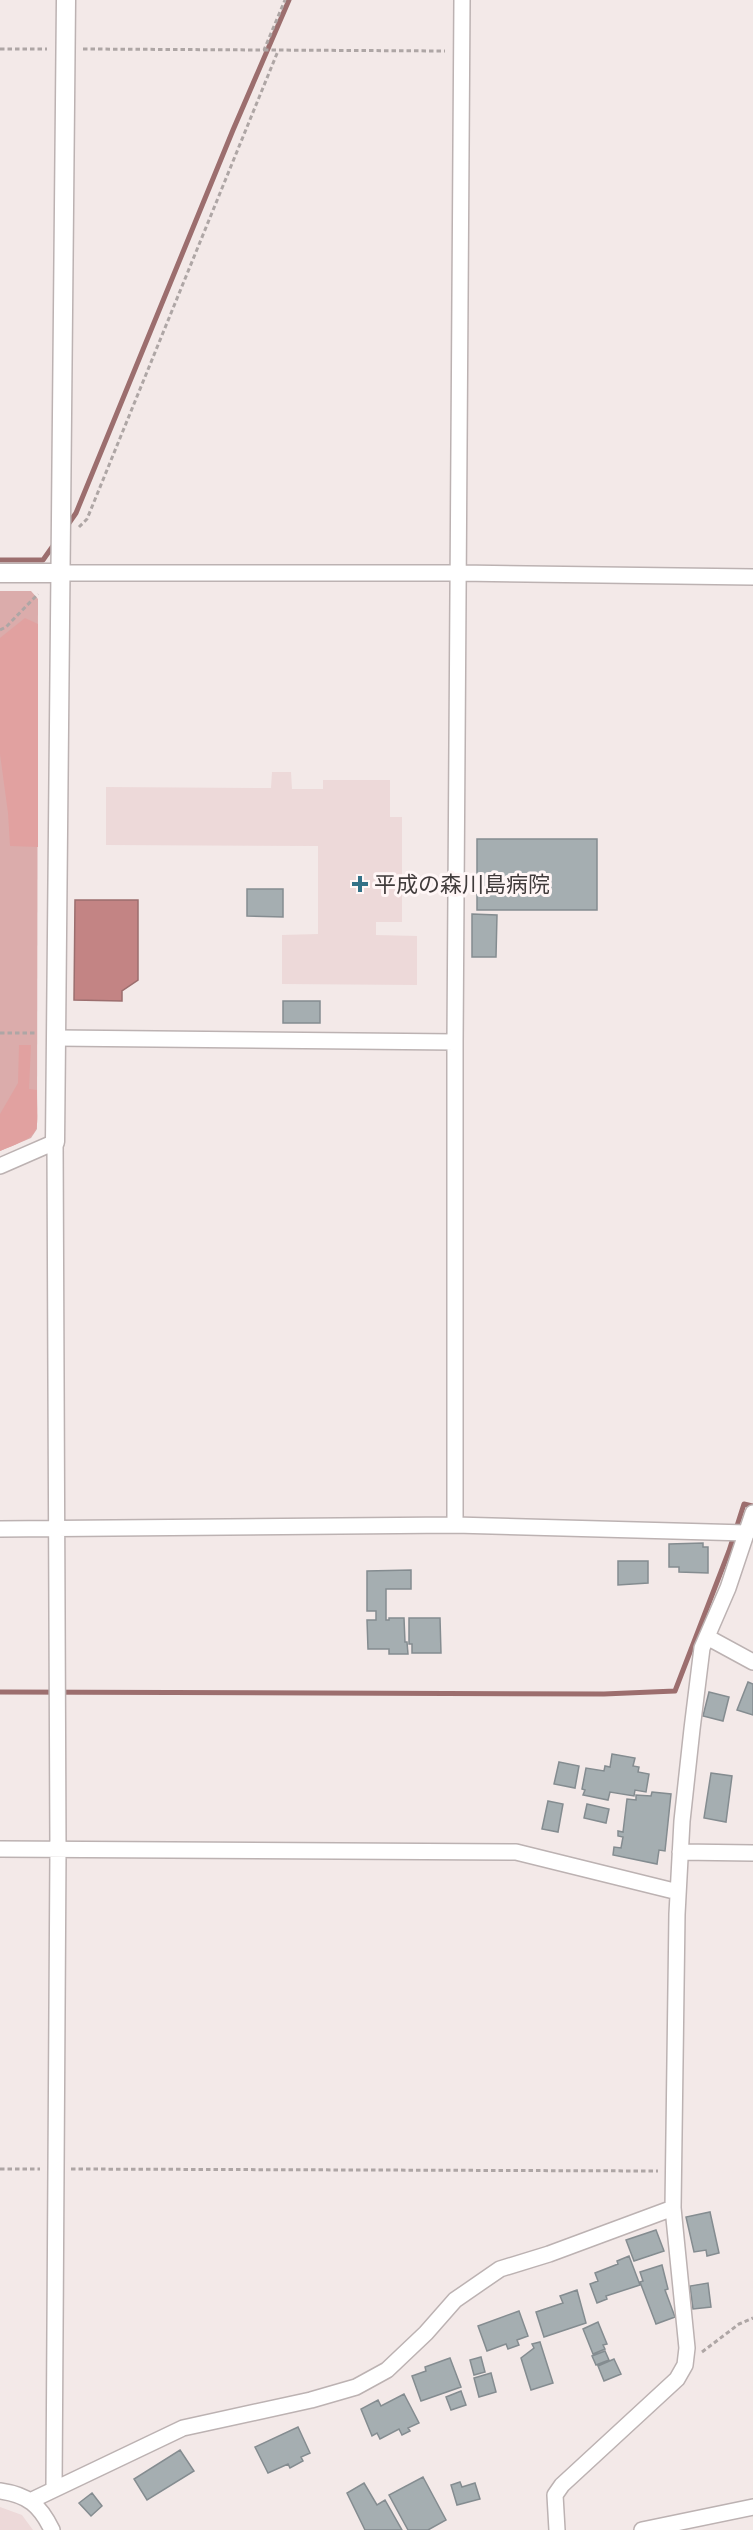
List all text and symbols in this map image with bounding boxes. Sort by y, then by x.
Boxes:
place label: 平成の森川島病院 [374,868,550,900]
marker: 平成の森川島病院 [351,875,369,893]

